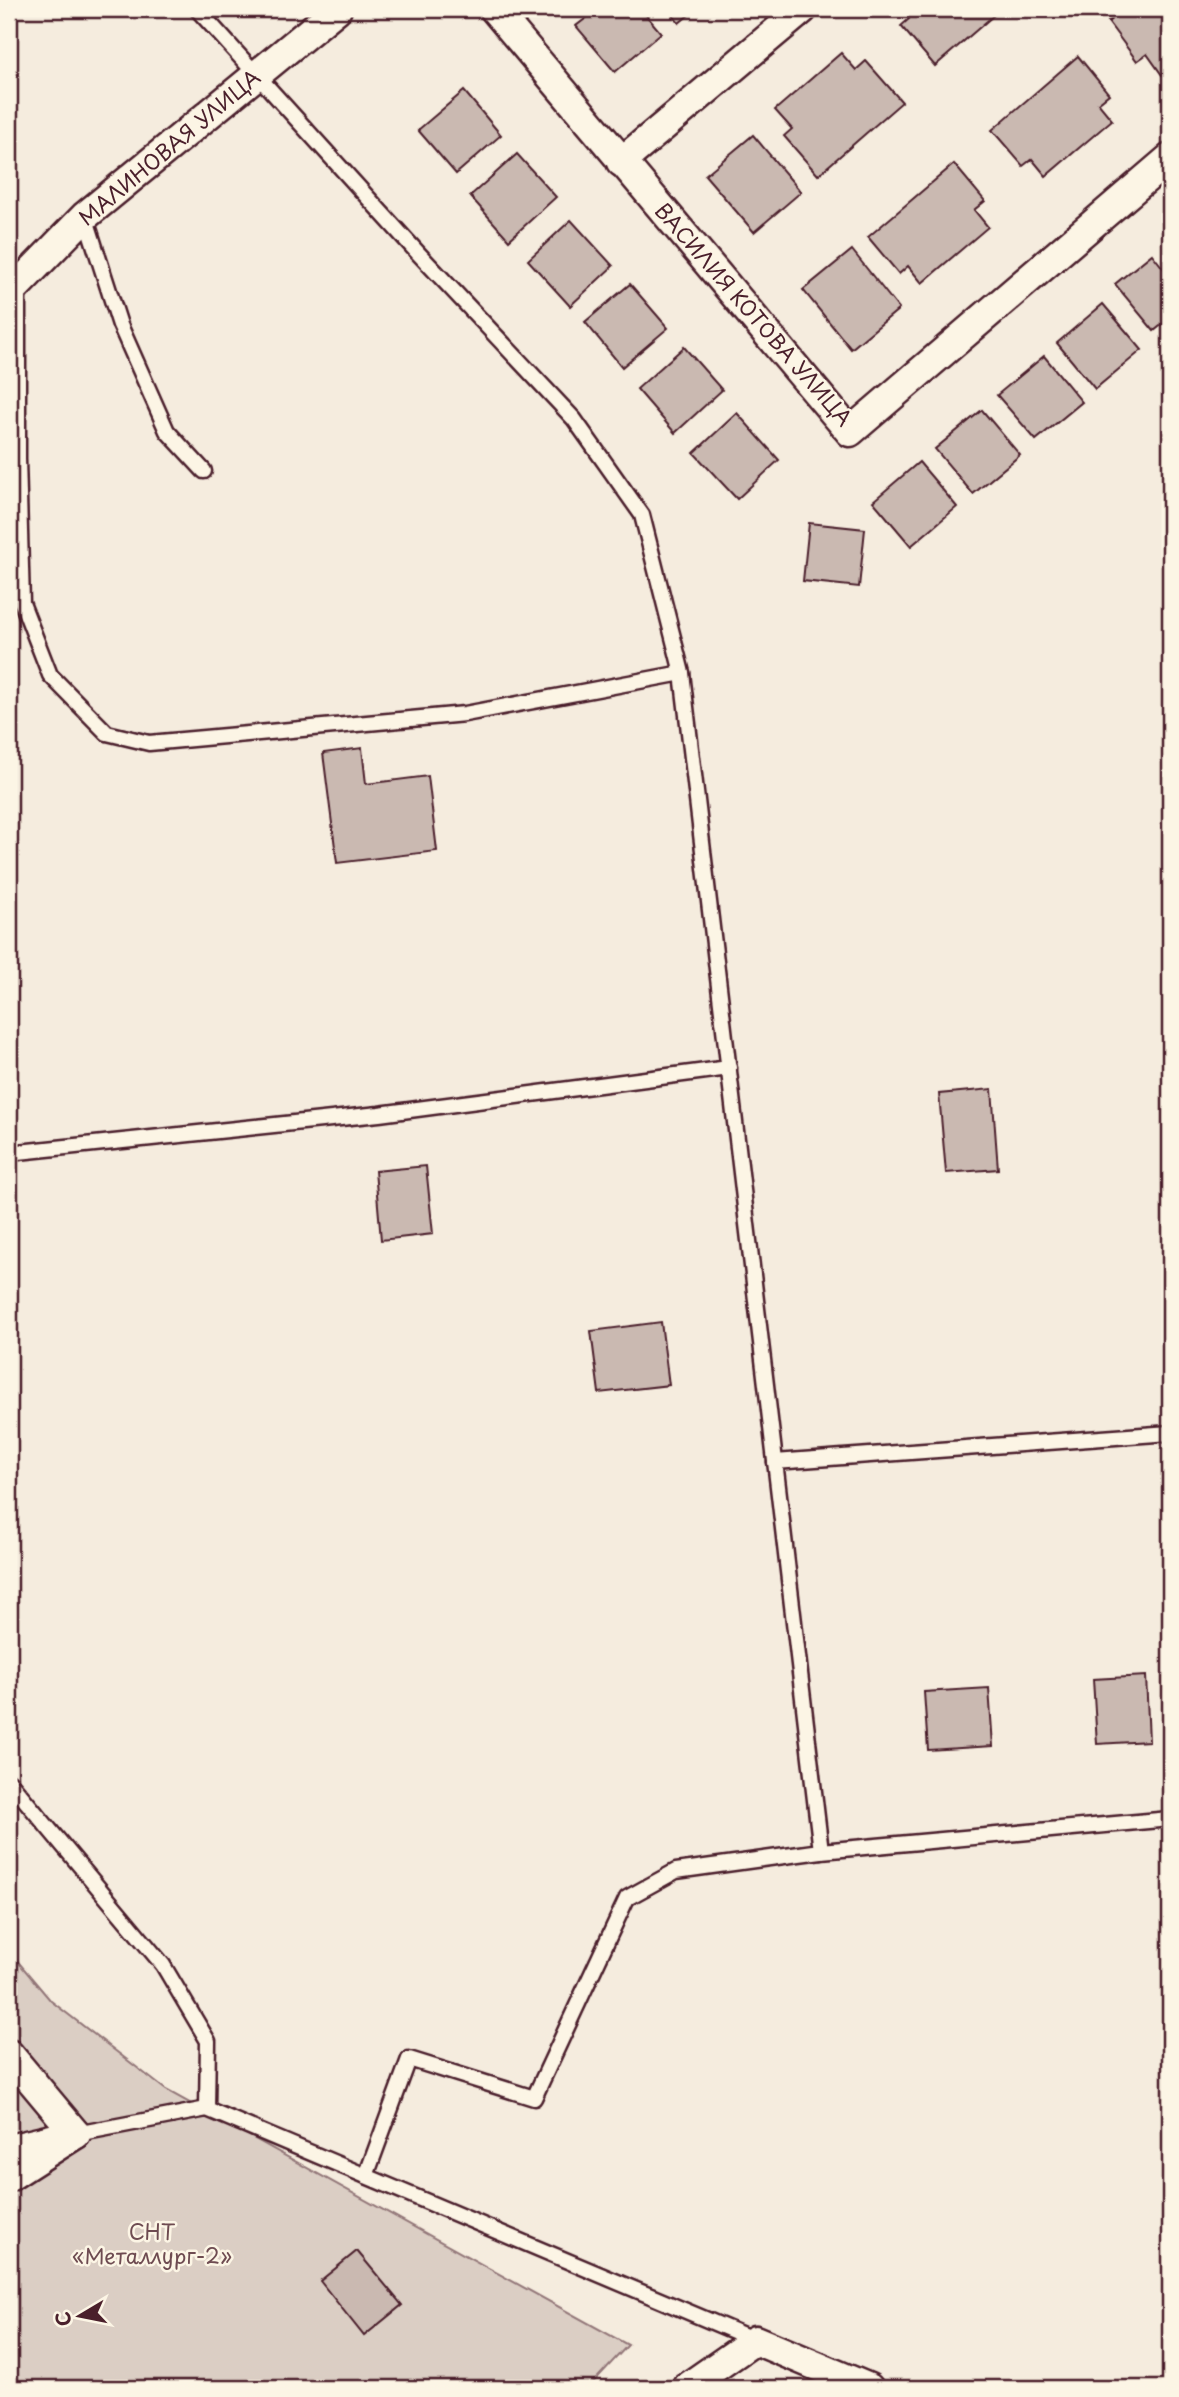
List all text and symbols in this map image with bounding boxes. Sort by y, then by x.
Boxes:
street label: МАЛИНОВАЯ УЛИЦА [71,61,267,232]
street label: ВАСИЛИЯ КОТОВА УЛИЦА [648,195,861,433]
park label: СНТ «Металлург-2» [72,2215,232,2271]
north arrow [46,2282,116,2352]
text: С [47,2310,77,2329]

